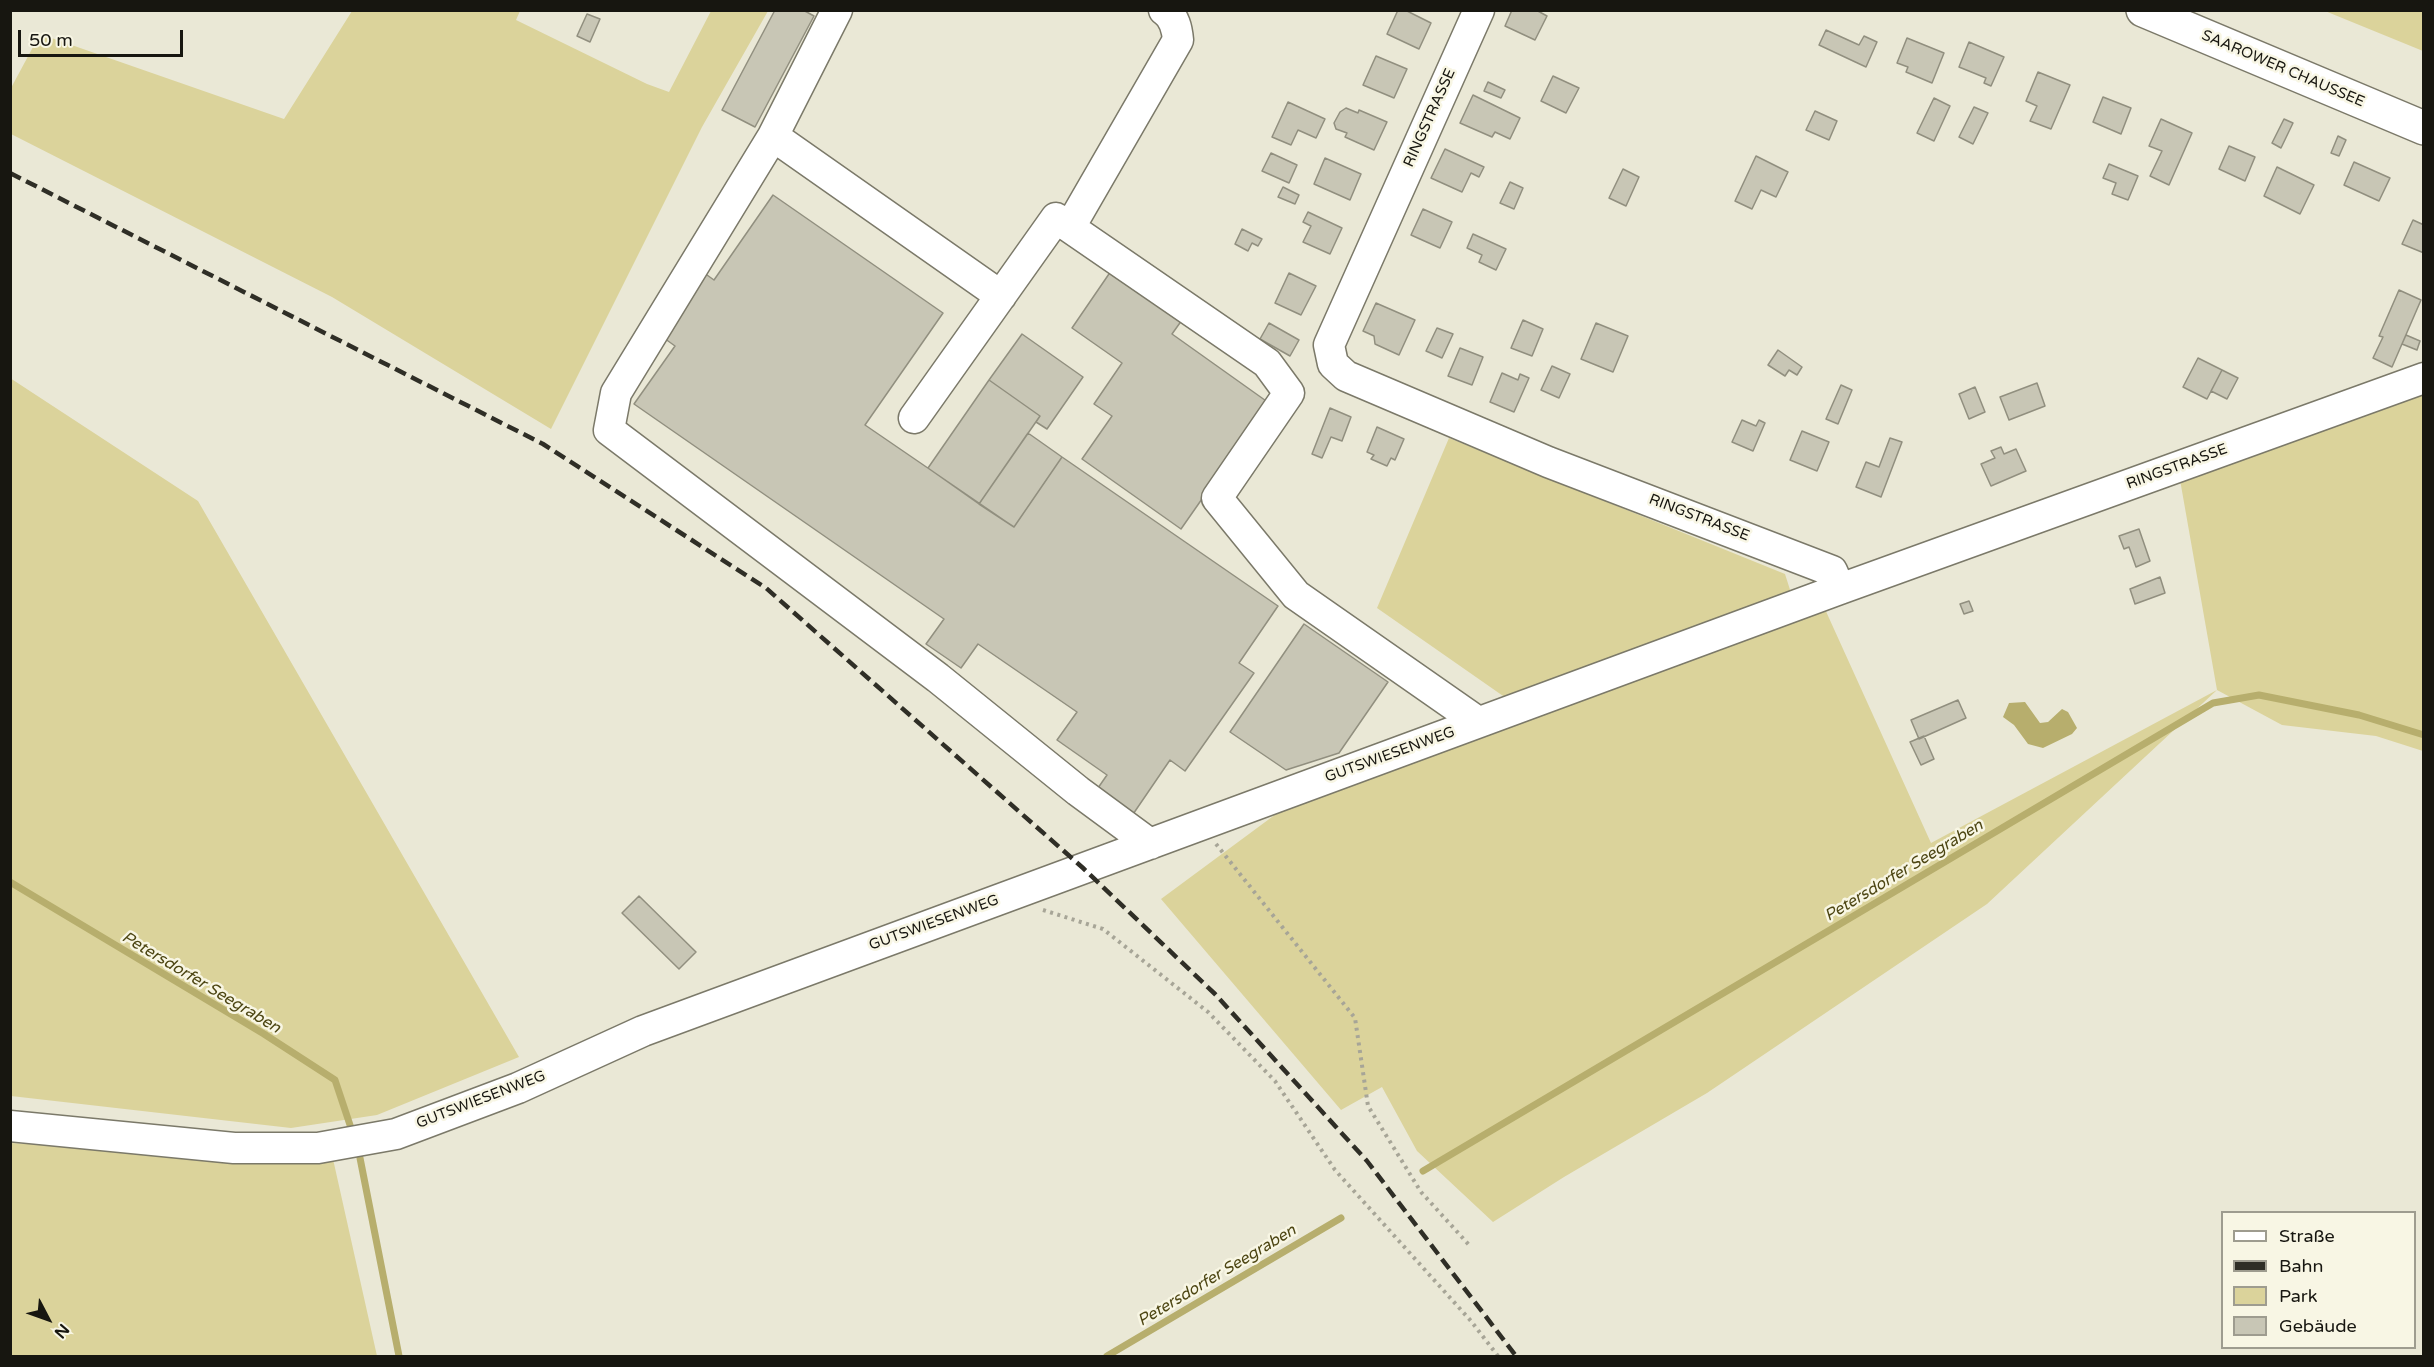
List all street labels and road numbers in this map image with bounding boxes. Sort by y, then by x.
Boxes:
street label: SAAROWER CHAUSSEE [2199,26,2367,112]
street label: RINGSTRASSE [1400,66,1460,170]
street label: RINGSTRASSE [2124,440,2230,494]
street label: RINGSTRASSE [1646,491,1752,545]
street label: GUTSWIESENWEG [1323,723,1457,787]
street label: GUTSWIESENWEG [867,891,1001,955]
street label: GUTSWIESENWEG [414,1067,548,1133]

